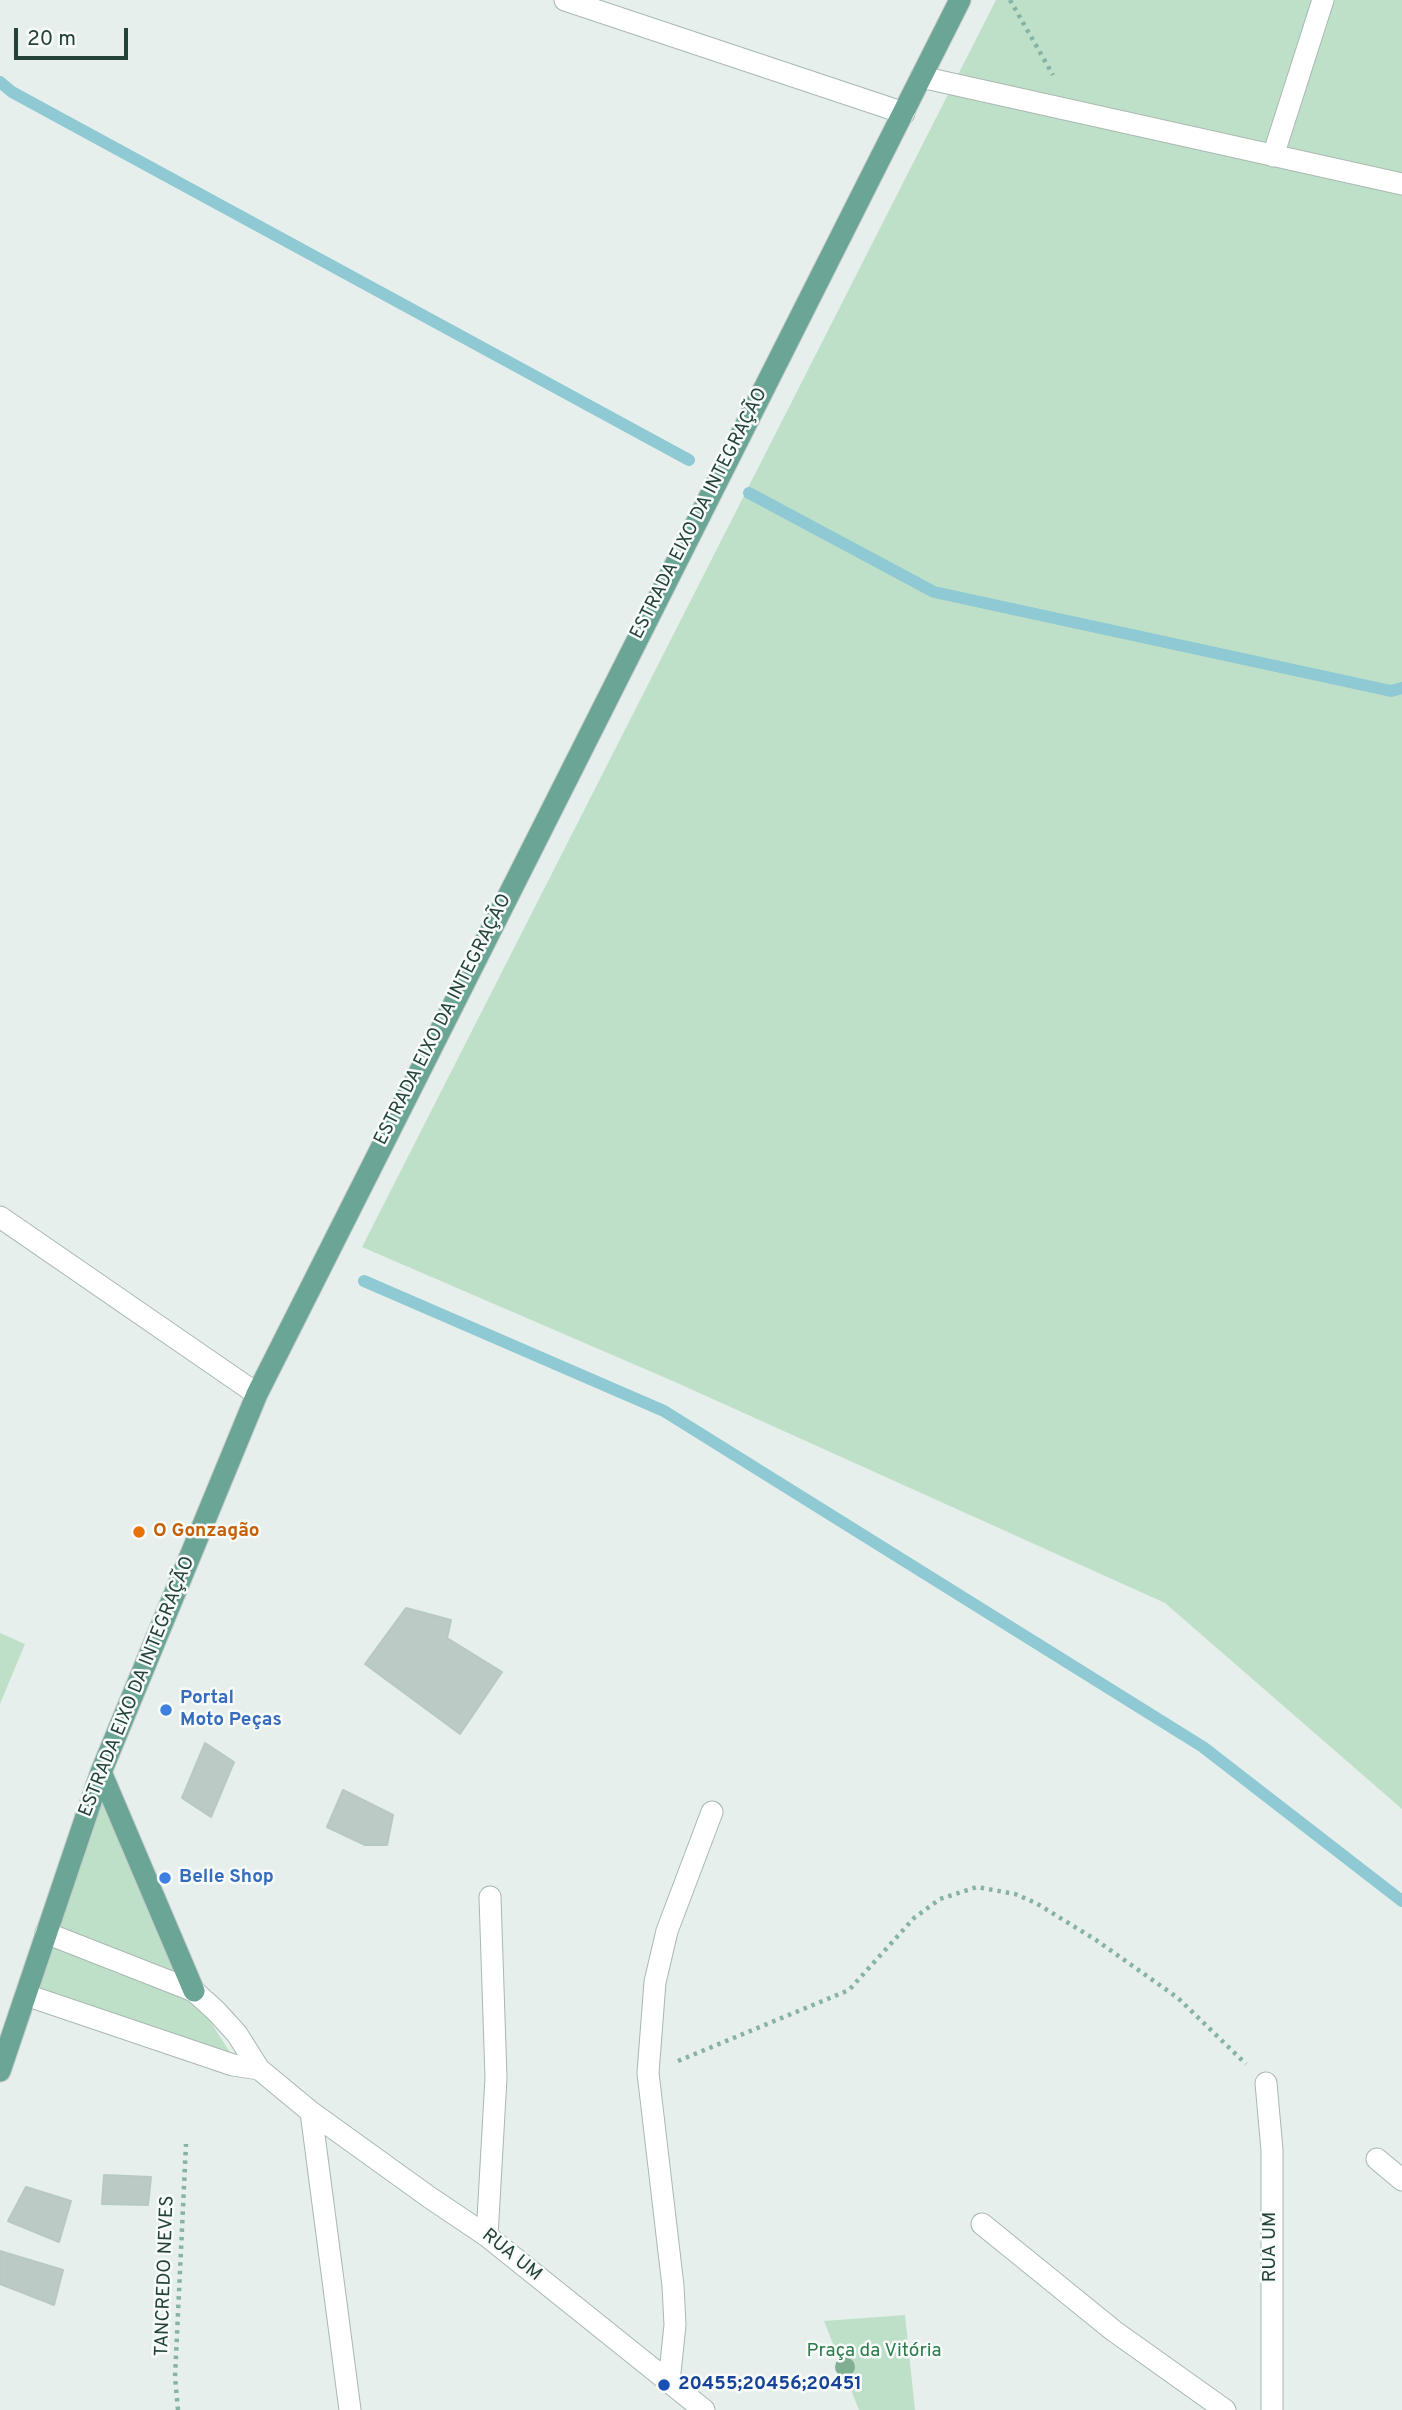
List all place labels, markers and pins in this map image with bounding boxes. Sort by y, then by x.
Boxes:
place label: O Gonzagão [153,1521,260,1543]
marker: O Gonzagão [131,1524,147,1540]
place label: Portal Moto Peças [180,1688,282,1732]
marker: Portal Moto Peças [158,1702,174,1718]
place label: Belle Shop [179,1867,274,1889]
marker: Belle Shop [157,1870,173,1886]
place label: 20455;20456;20451 [678,2374,862,2396]
marker: 20455;20456;20451 [656,2377,672,2393]

